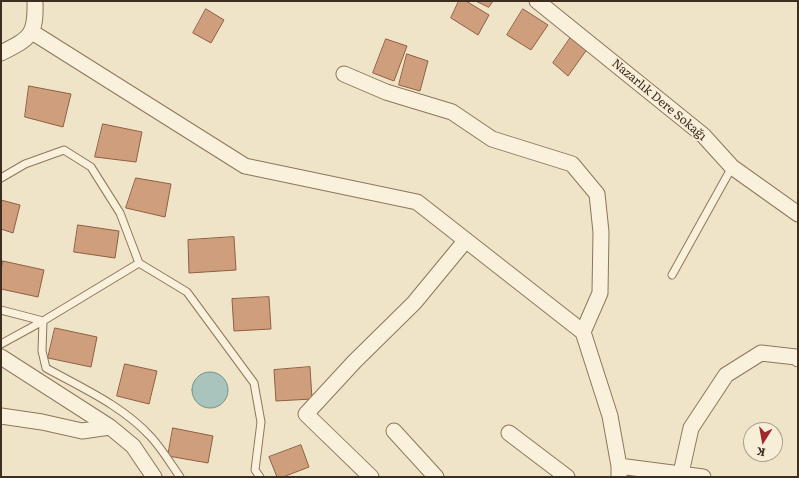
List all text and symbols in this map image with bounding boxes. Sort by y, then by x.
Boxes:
street label: Nazarlık Dere Sokağı [609,56,709,144]
north arrow [743,422,783,462]
text: K [755,444,767,461]

